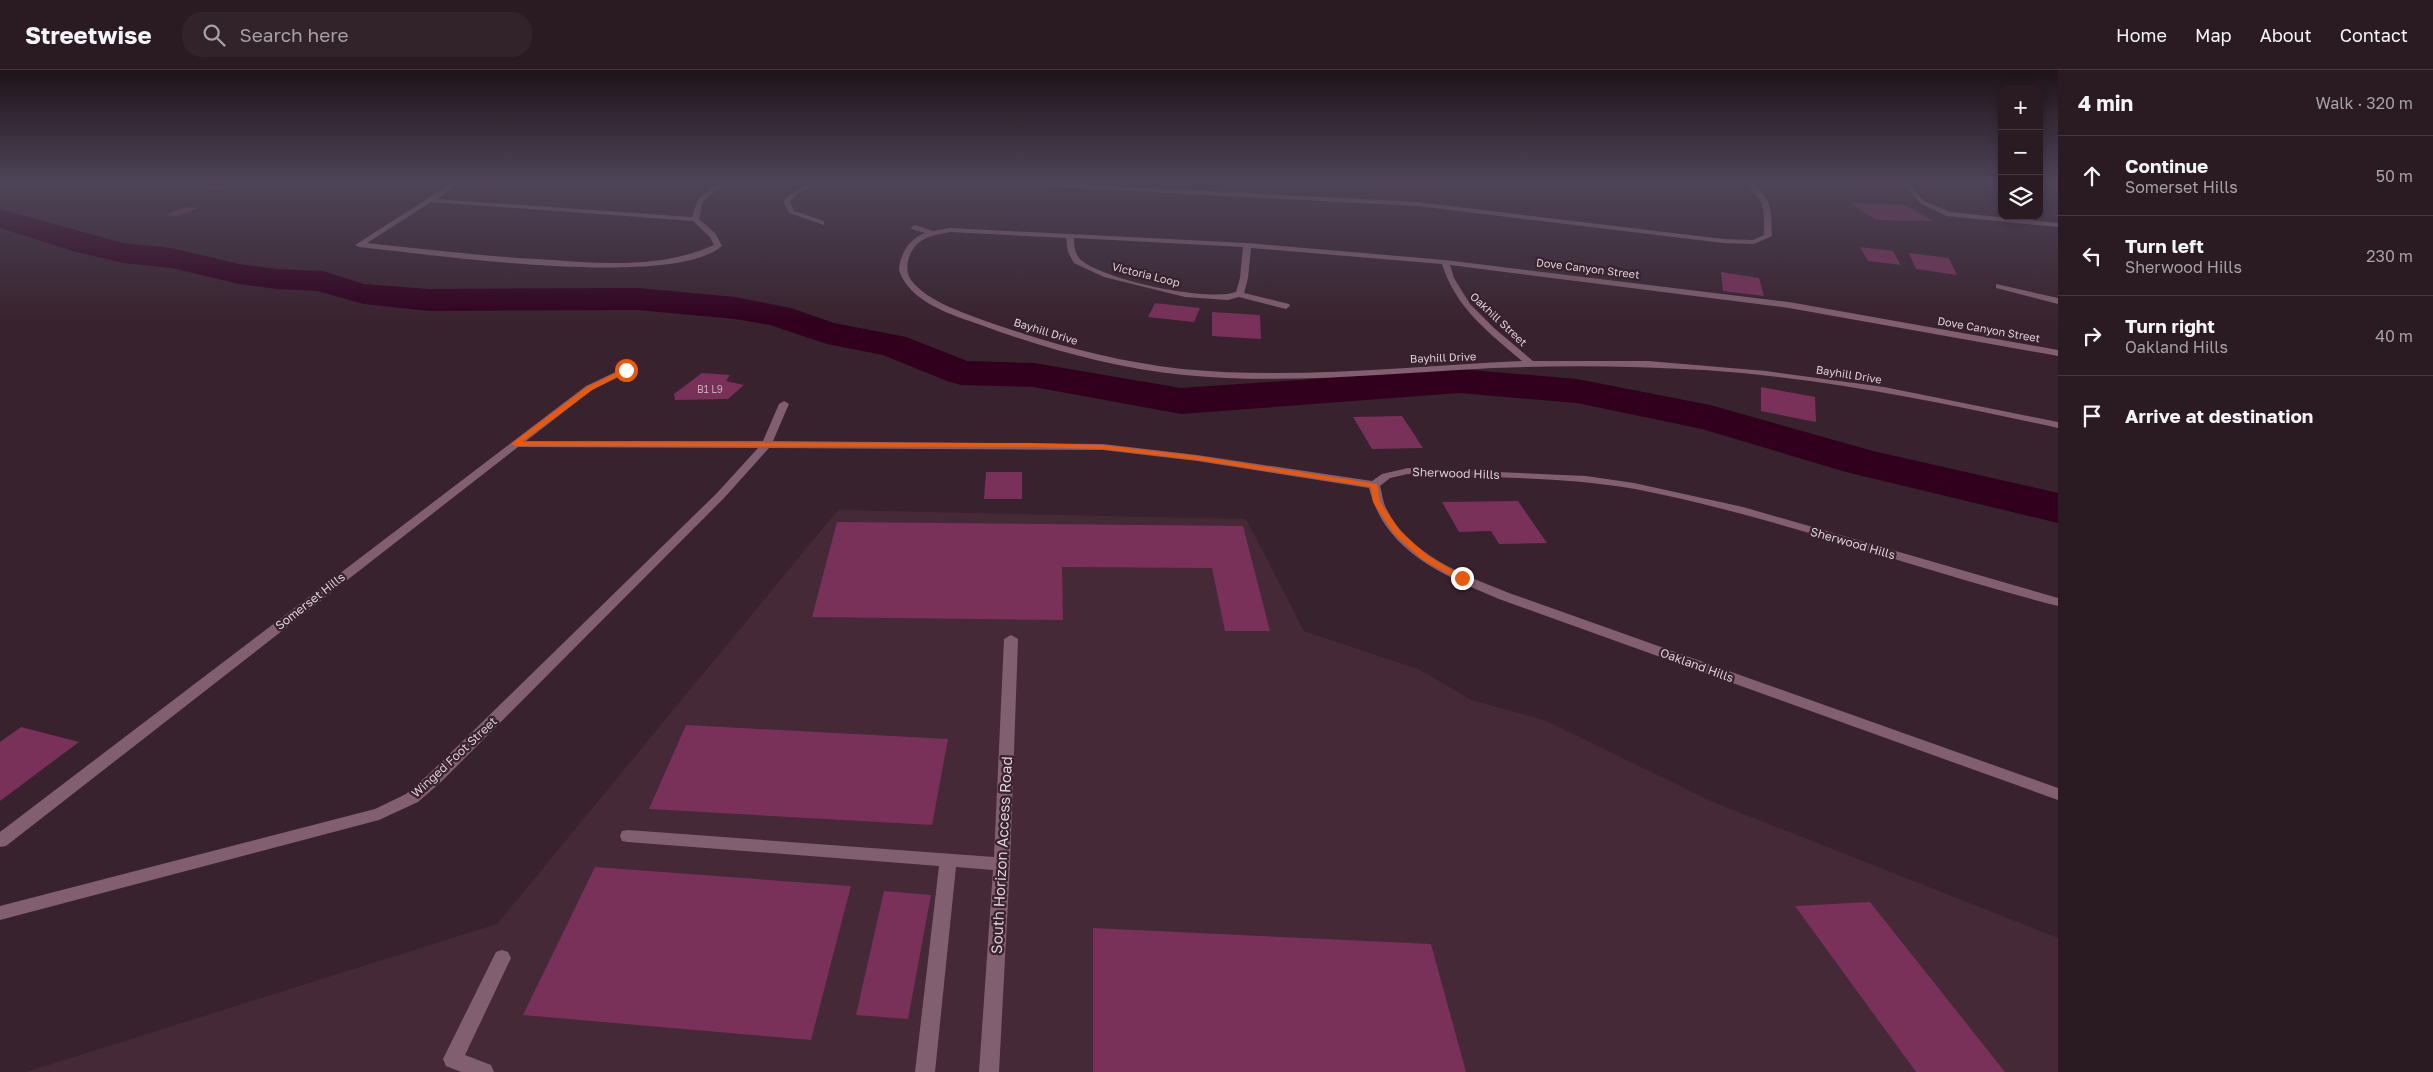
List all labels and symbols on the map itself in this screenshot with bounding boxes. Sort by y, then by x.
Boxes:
street label: Dove Canyon Street [1536,255,1640,281]
street label: Victoria Loop [1111,259,1182,289]
street label: Oakhill Street [1468,289,1530,349]
street label: Dove Canyon Street [1937,314,2041,344]
street label: Bayhill Drive [1012,315,1080,347]
street label: Bayhill Drive [1410,349,1476,365]
route start [615,359,638,382]
street label: Bayhill Drive [1815,362,1883,386]
house number: B1 L9 [697,383,723,395]
street label: Sherwood Hills [1412,464,1500,482]
street label: Sherwood Hills [1809,524,1897,562]
route end [1451,567,1474,590]
street label: Somerset Hills [272,569,348,633]
street label: Oakland Hills [1658,645,1736,685]
street label: Winged Foot Street [408,713,500,801]
street label: South Horizon Access Road [987,756,1015,954]

